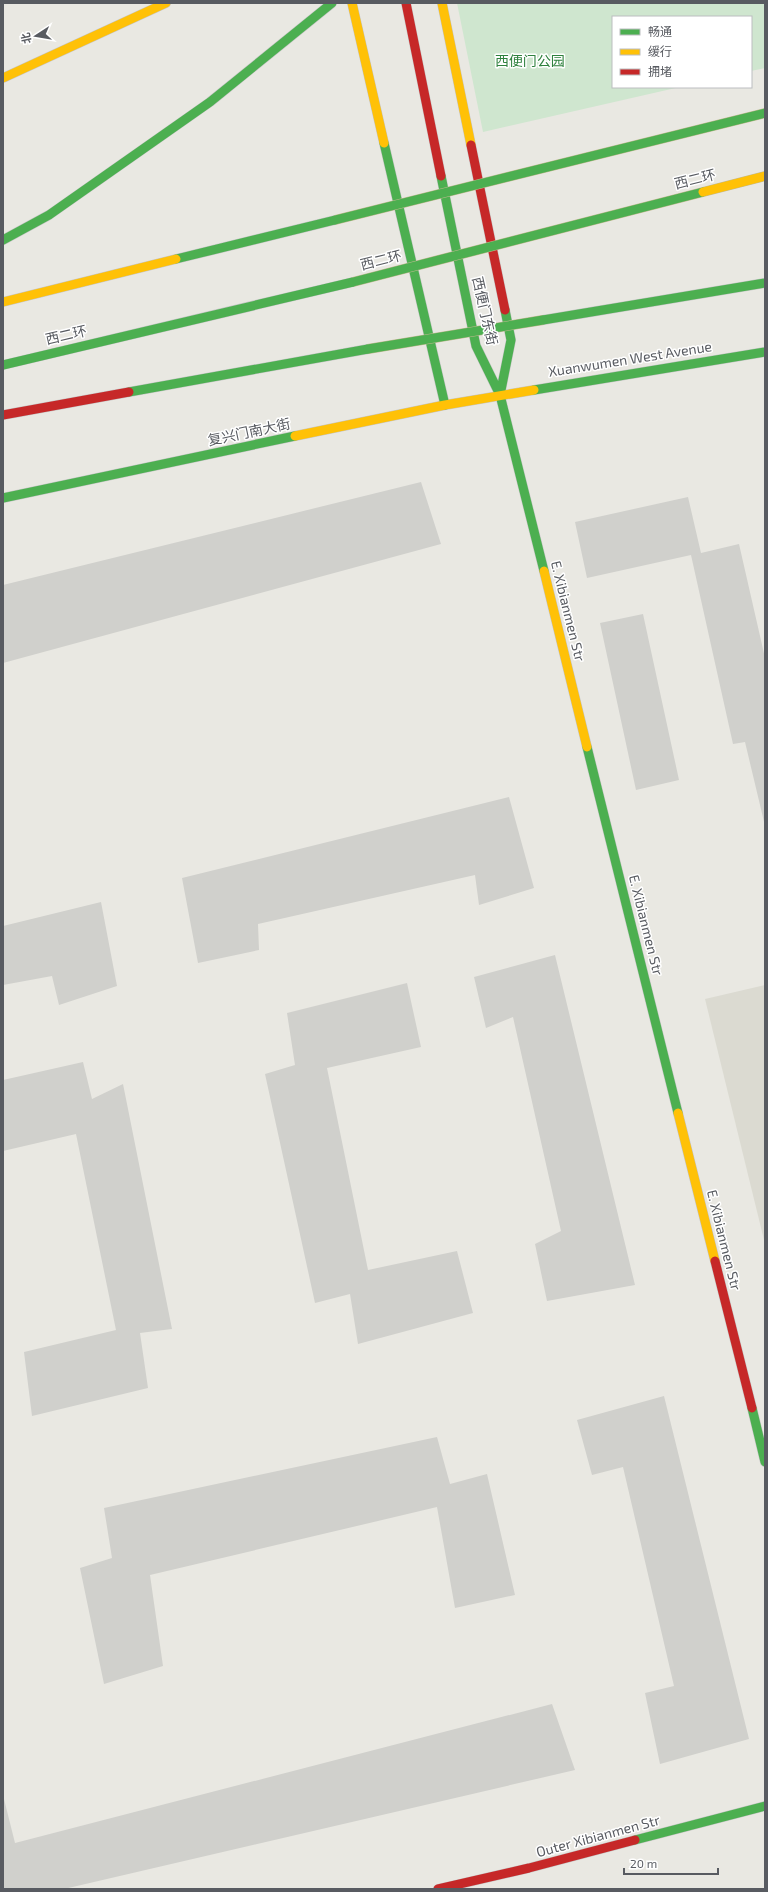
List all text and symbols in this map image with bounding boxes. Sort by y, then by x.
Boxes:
north arrow [16,16,56,56]
legend [612,16,752,88]
text: 畅通 [648,24,672,38]
text: 北 [18,31,33,45]
text: 缓行 [648,44,672,58]
park label: 西便门公园 [495,52,565,69]
text: 拥堵 [648,64,672,78]
street label: 西二环 [672,165,717,192]
street label: 西二环 [358,246,403,273]
street label: 西便门东街 [469,275,502,347]
street label: 西二环 [44,322,88,348]
street label: Xuanwumen West Avenue [547,337,713,380]
street label: 复兴门南大街 [206,414,292,449]
street label: E. Xibianmen Str [548,559,589,663]
street label: E. Xibianmen Str [626,873,667,977]
street label: E. Xibianmen Str [704,1188,745,1292]
street label: Outer Xibianmen Str [534,1811,662,1860]
scale bar [624,1850,718,1876]
text: 20 m [630,1856,657,1870]

